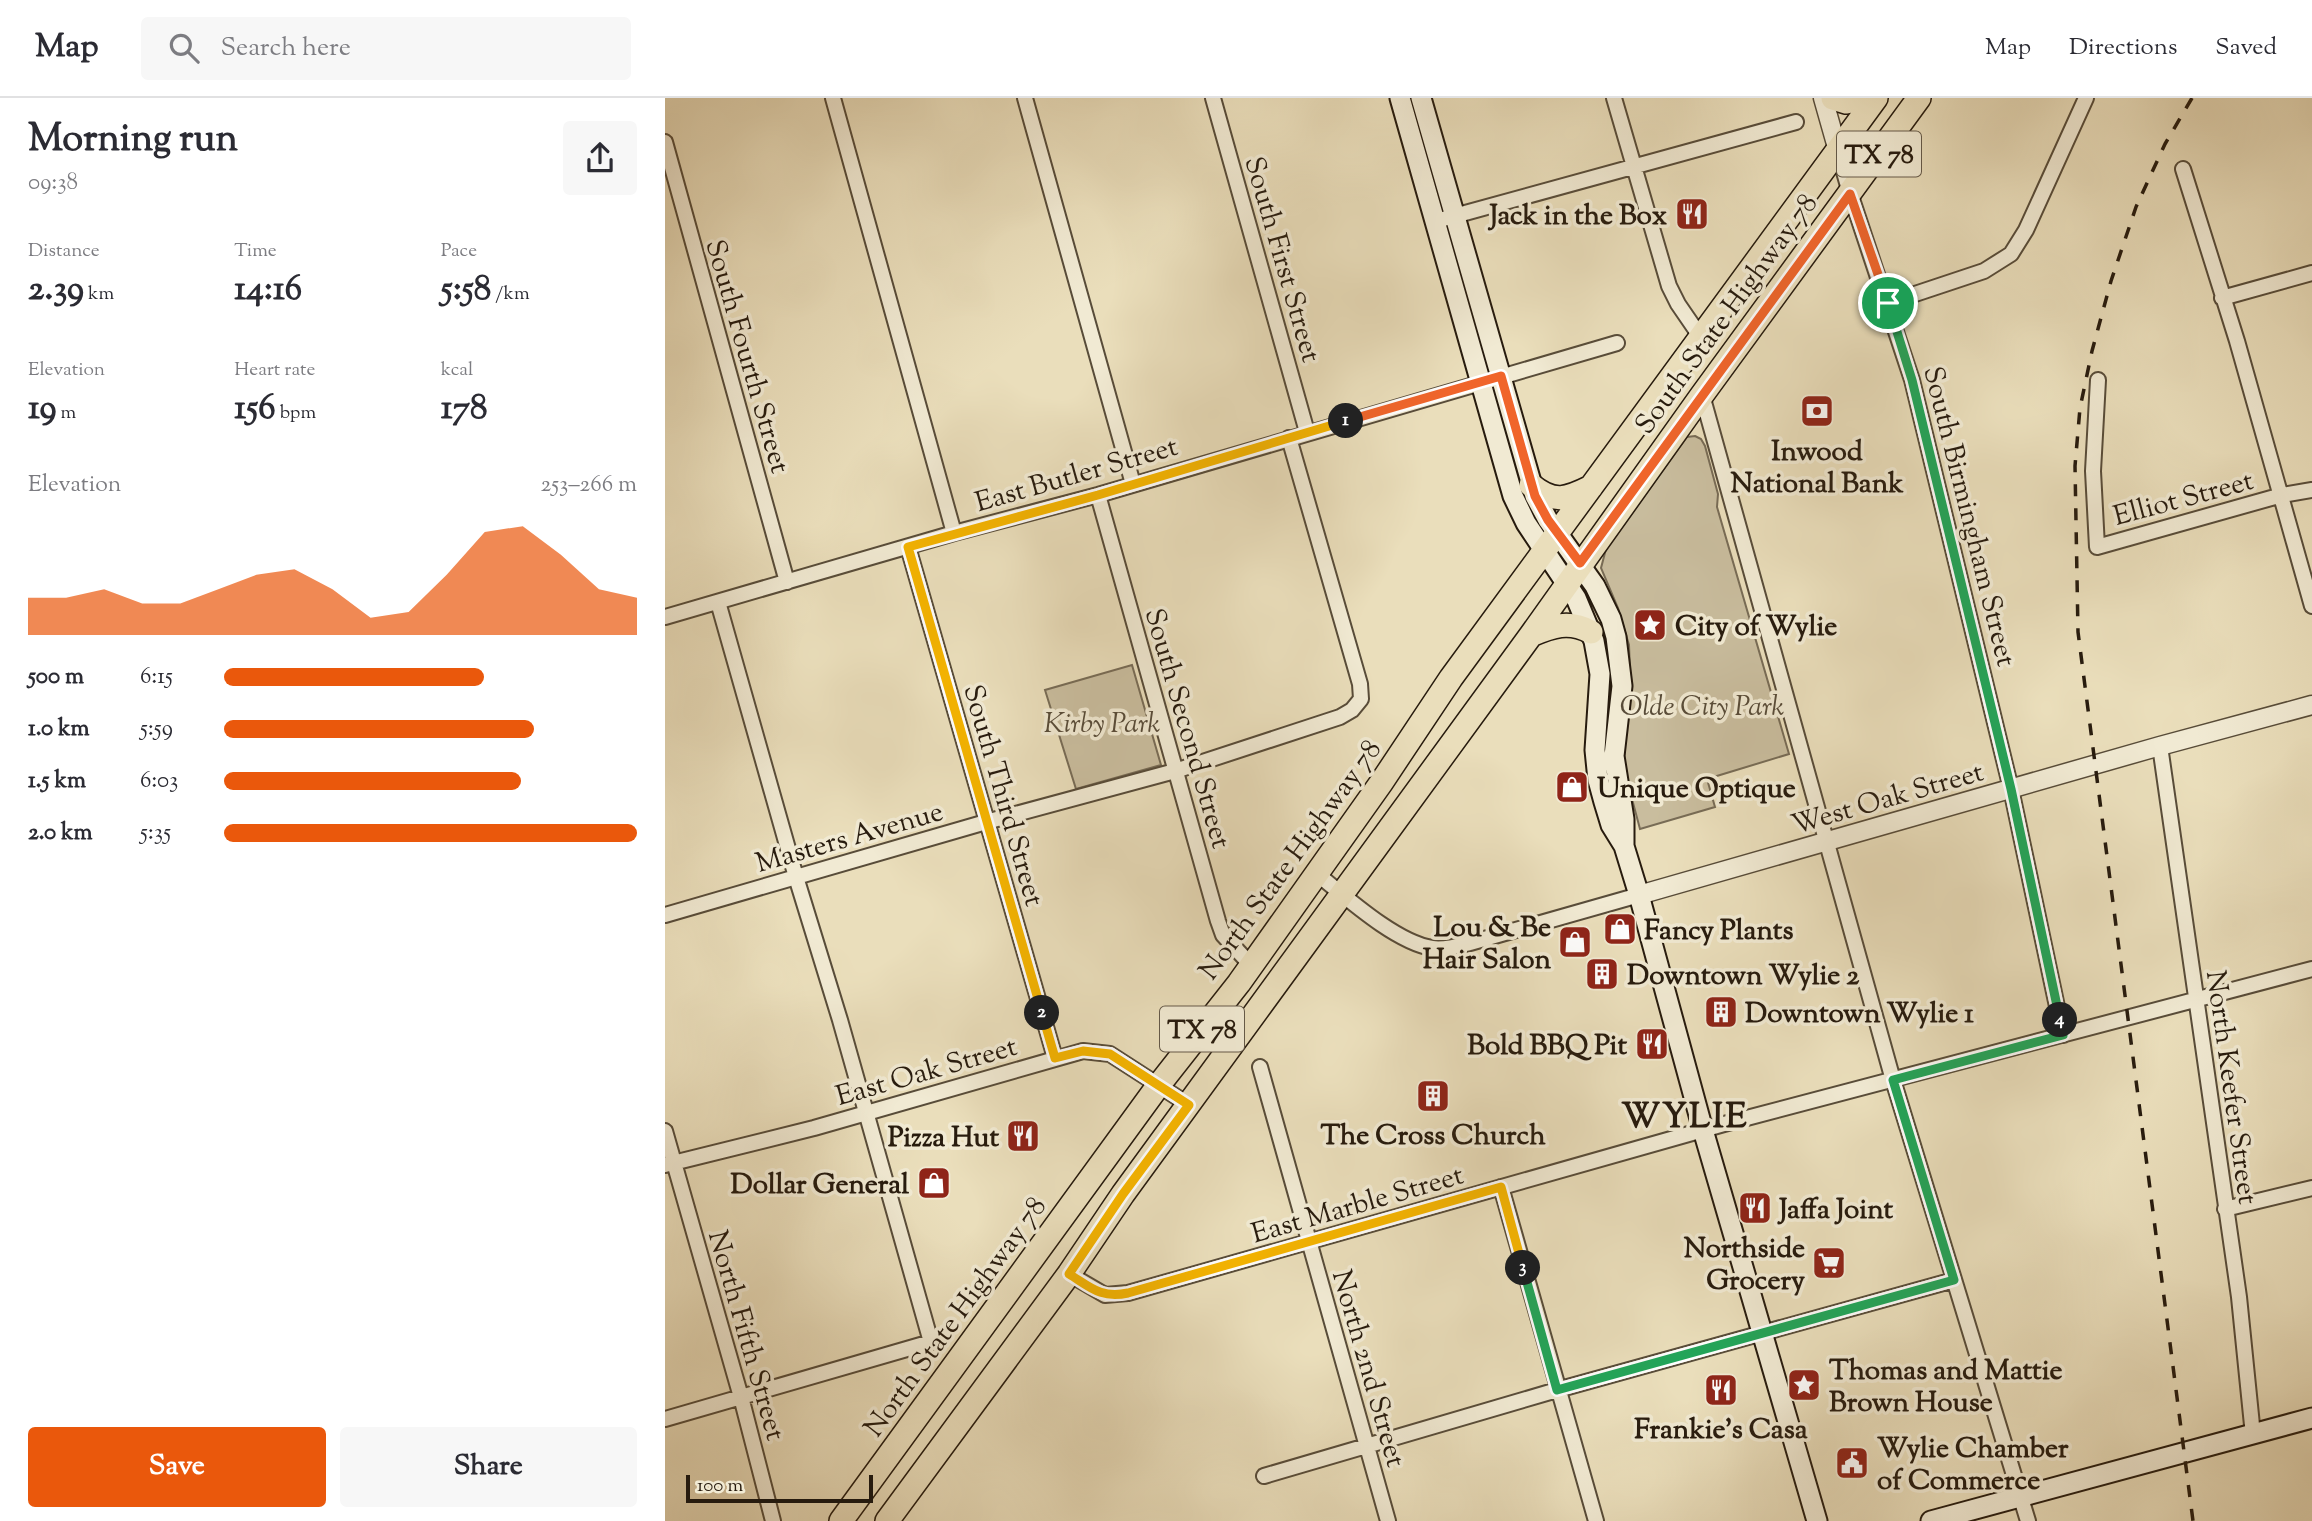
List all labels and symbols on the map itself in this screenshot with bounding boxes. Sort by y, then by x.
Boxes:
road number: TX 78 [1837,132,1921,176]
street label: South First Street [1233,152,1330,368]
street label: South State Highway 78 [1626,186,1828,443]
restaurant icon: Jack in the Box [1673,195,1711,233]
place label: Jack in the Box [1487,197,1668,237]
street label: South Fourth Street [694,235,799,479]
pin [1858,273,1918,333]
street label: South Birmingham Street [1911,363,2025,671]
bank icon: Inwood National Bank [1798,392,1836,430]
pin: 1 [1329,404,1363,438]
street label: East Butler Street [971,428,1183,524]
place label: Inwood National Bank [1730,433,1904,505]
street label: Elliot Street [2109,462,2259,538]
street label: South Second Street [1133,604,1240,854]
place icon: City of Wylie [1631,606,1669,644]
place label: City of Wylie [1675,608,1837,648]
street label: South Third Street [951,680,1053,912]
park label: Olde City Park [1620,688,1784,728]
park label: Kirby Park [1044,705,1161,745]
street label: North State Highway 78 [1190,732,1392,989]
street label: West Oak Street [1787,753,1989,846]
shop icon: Unique Optique [1553,768,1591,806]
place label: Unique Optique [1597,770,1796,810]
street label: Masters Avenue [751,793,948,885]
place label: Lou & Be Hair Salon [1423,909,1551,981]
shop icon: Fancy Plants [1601,910,1639,948]
place label: Fancy Plants [1644,912,1793,952]
shop icon: Lou & Be Hair Salon [1556,923,1594,961]
building icon: Downtown Wylie 2 [1583,955,1621,993]
place label: Downtown Wylie 2 [1627,957,1860,997]
street label: North Keefer Street [2194,968,2266,1207]
building icon: Downtown Wylie 1 [1702,993,1740,1031]
place label: Downtown Wylie 1 [1745,995,1974,1035]
pin: 2 [1025,996,1059,1030]
pin: 4 [2043,1002,2077,1038]
road number: TX 78 [1160,1006,1244,1052]
restaurant icon: Bold BBQ Pit [1633,1025,1671,1063]
place label: Bold BBQ Pit [1467,1027,1627,1067]
street label: East Oak Street [832,1028,1022,1118]
building icon: The Cross Church [1414,1077,1452,1115]
district label: WYLIE [1621,1093,1749,1144]
restaurant icon: Pizza Hut [1004,1117,1042,1155]
place label: The Cross Church [1320,1117,1546,1157]
place label: Pizza Hut [888,1119,999,1159]
street label: East Marble Street [1247,1156,1469,1255]
shop icon: Dollar General [915,1164,953,1202]
place label: Dollar General [731,1166,909,1206]
street label: North State Highway 78 [855,1189,1057,1446]
restaurant icon: Jaffa Joint [1736,1189,1774,1227]
place label: Jaffa Joint [1777,1191,1894,1231]
street label: North Fifth Street [696,1226,794,1446]
place label: Northside Grocery [1684,1230,1805,1302]
supermarket icon: Northside Grocery [1810,1244,1848,1282]
pin: 3 [1505,1250,1541,1286]
street label: North 2nd Street [1320,1266,1414,1472]
place label: Thomas and Mattie Brown House [1829,1352,2063,1424]
place icon: Thomas and Mattie Brown House [1785,1366,1823,1404]
restaurant icon: Frankie's Casa [1702,1371,1740,1409]
place label: Frankie's Casa [1634,1411,1808,1451]
place label: Wylie Chamber of Commerce [1877,1430,2069,1502]
public building icon: Wylie Chamber of Commerce [1833,1444,1871,1482]
scale bar [686,1472,873,1504]

